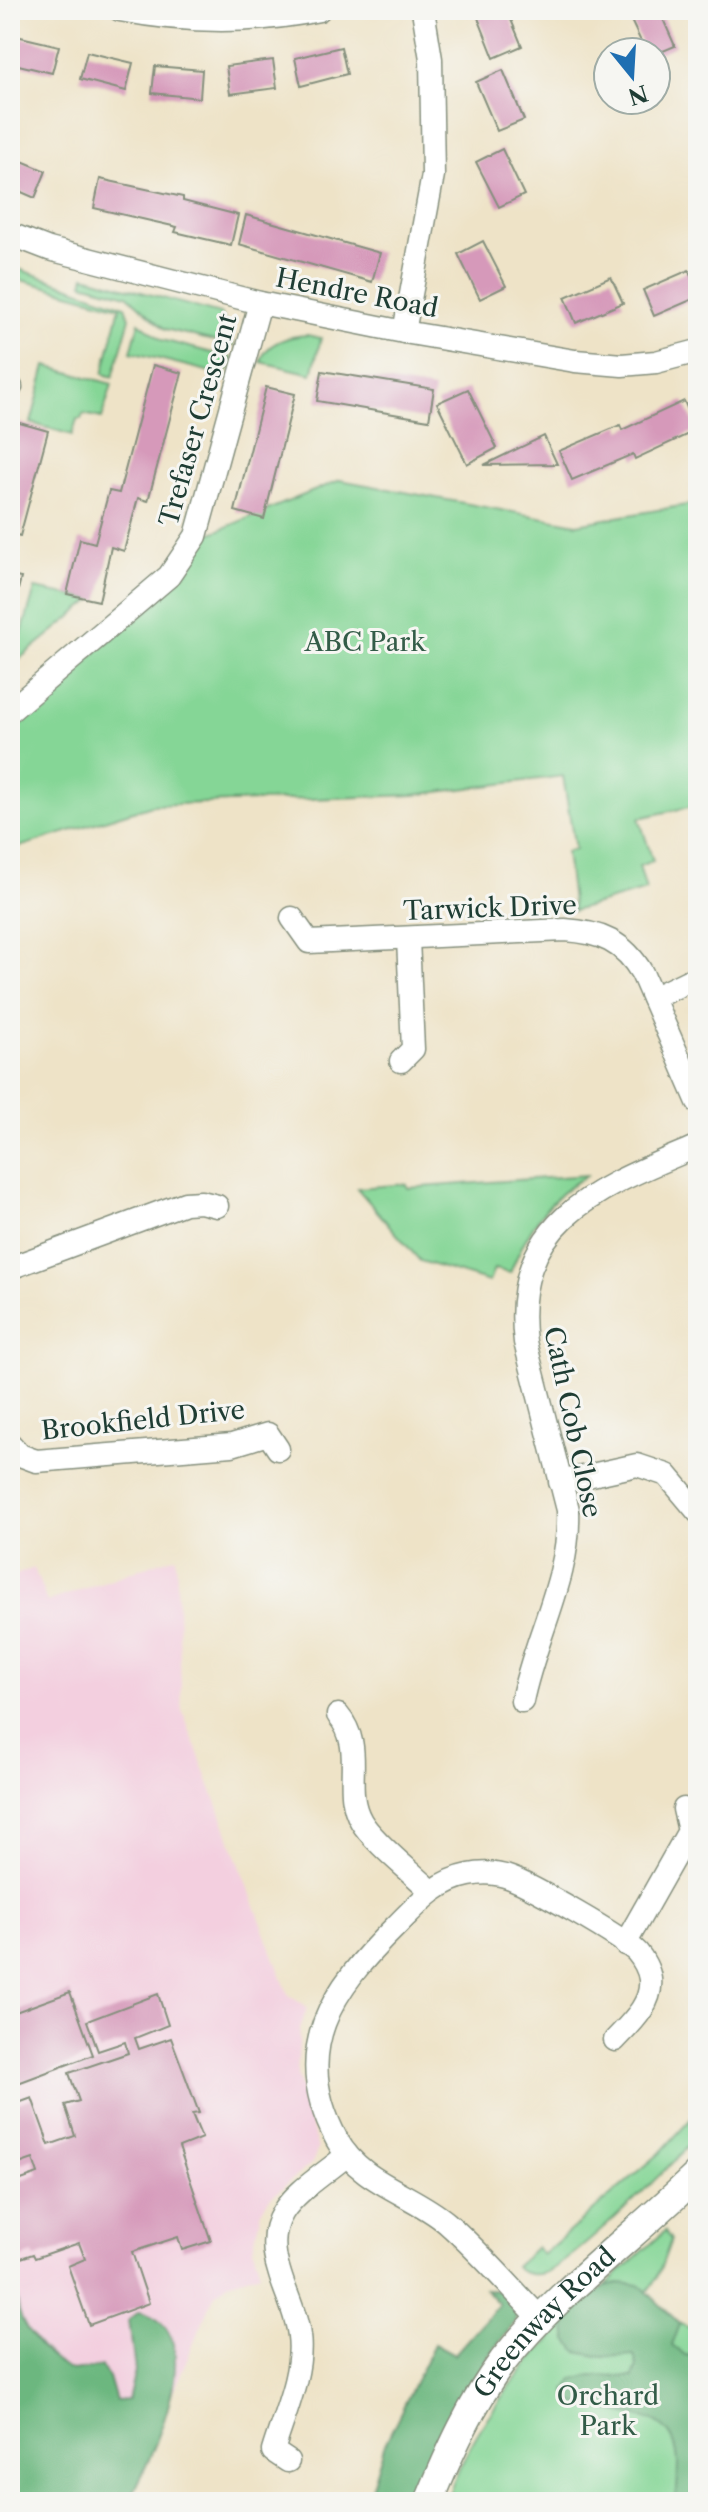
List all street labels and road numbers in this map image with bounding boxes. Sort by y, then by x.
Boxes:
street label: Hendre Road [273,262,441,324]
street label: Trefaser Crescent [152,309,244,530]
street label: Tarwick Drive [403,889,577,927]
street label: Cath Cob Close [537,1324,609,1520]
street label: Brookfield Drive [40,1393,246,1447]
street label: Greenway Road [467,2240,622,2404]

